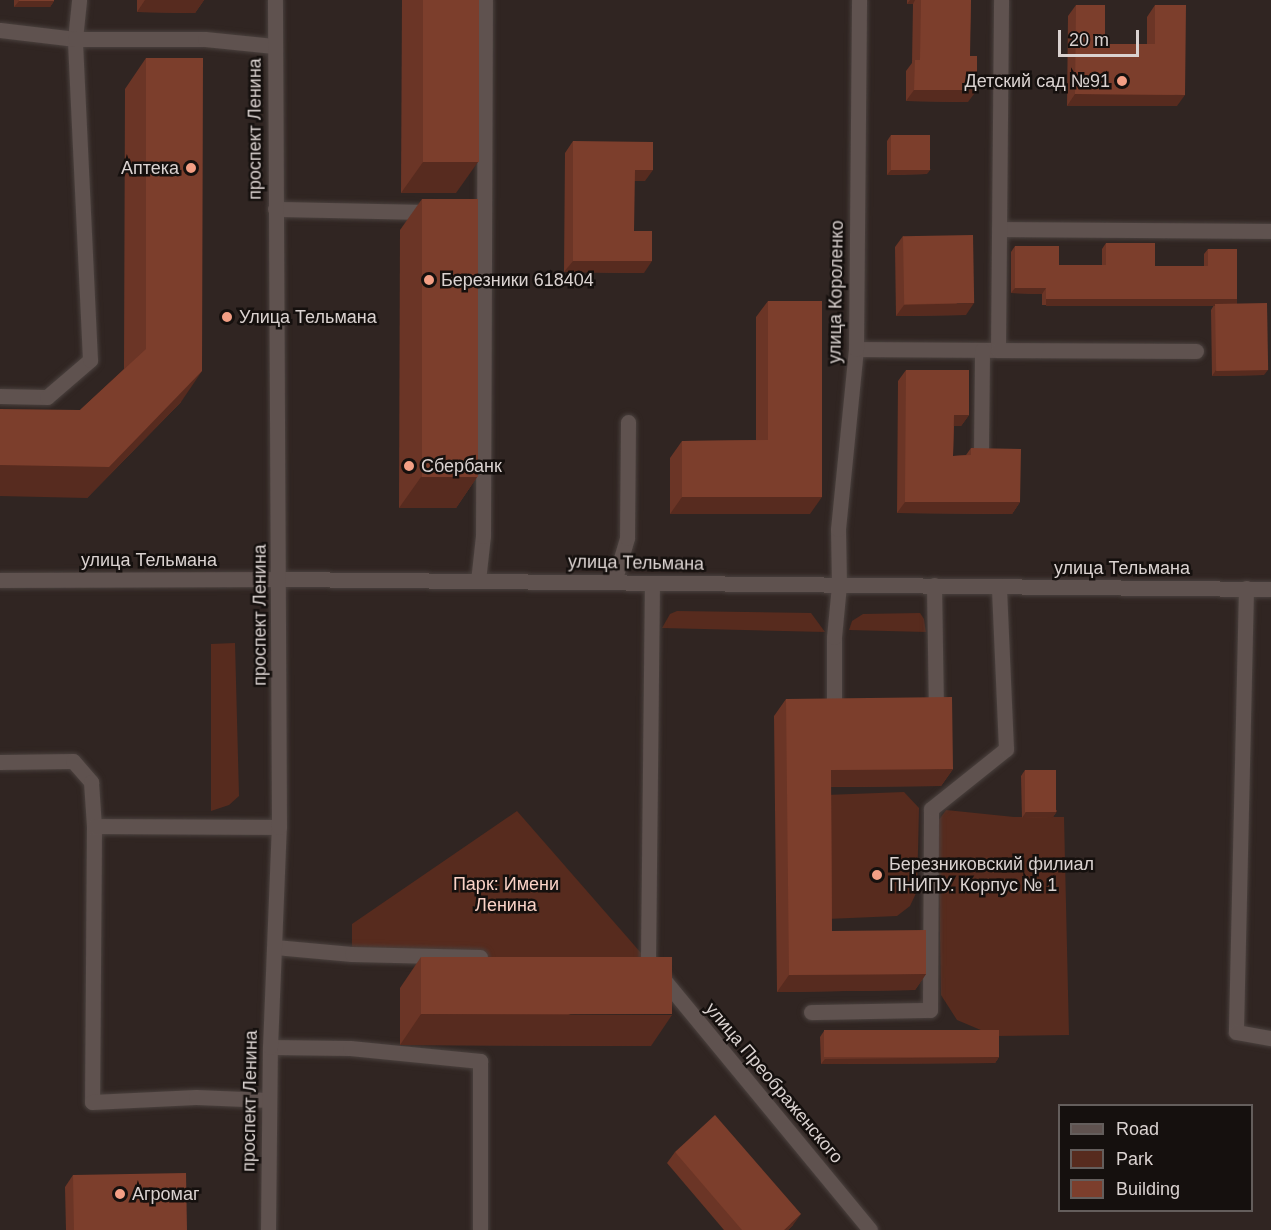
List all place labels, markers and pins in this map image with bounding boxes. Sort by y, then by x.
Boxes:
place label: Детский сад №91 [965,70,1110,92]
marker: Детский сад №91 [1115,74,1129,88]
place label: Аптека [121,157,179,179]
marker: Аптека [184,161,198,175]
place label: Березники 618404 [441,269,594,291]
marker: Березники 618404 [422,273,436,287]
place label: Улица Тельмана [239,306,377,328]
marker: Улица Тельмана [220,310,234,324]
place label: Сбербанк [421,455,502,477]
marker: Сбербанк [402,459,416,473]
place label: Березниковский филиал ПНИПУ. Корпус № 1 [889,854,1094,896]
marker: Березниковский филиал ПНИПУ. Корпус № 1 [870,868,884,882]
place label: Агромаг [132,1183,200,1205]
marker: Агромаг [113,1187,127,1201]

